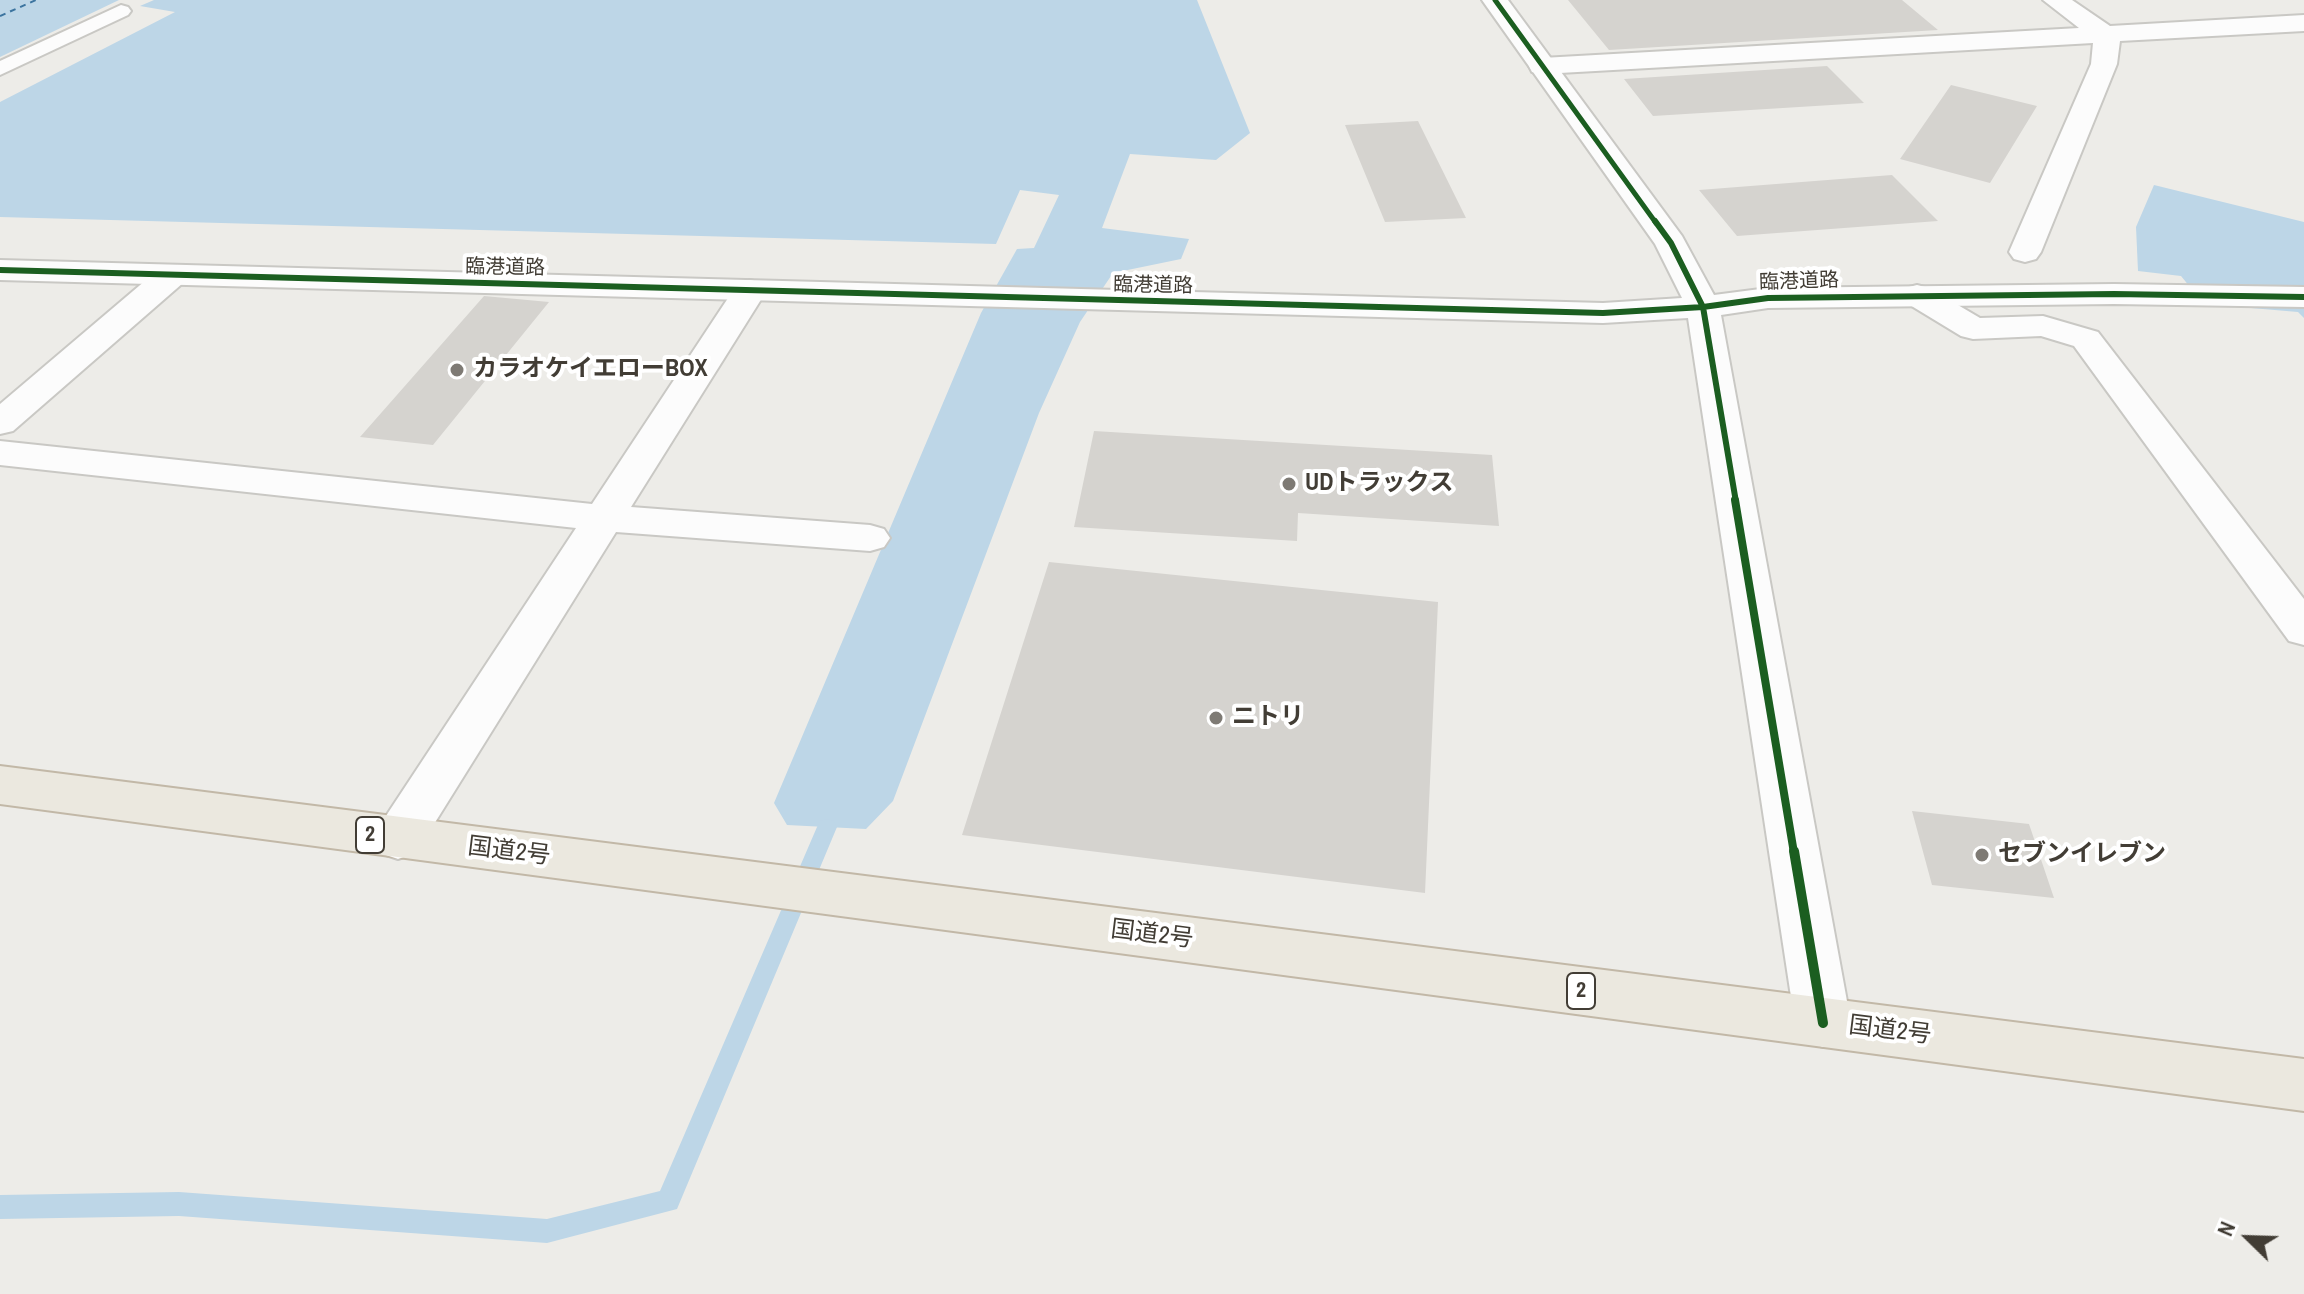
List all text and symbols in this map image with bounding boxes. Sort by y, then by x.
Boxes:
street label: 臨港道路 [465,255,545,281]
street label: 臨港道路 [1759,269,1839,295]
street label: 臨港道路 [1113,273,1193,299]
place label: カラオケイエローBOX [473,356,708,384]
marker: カラオケイエローBOX [448,361,466,379]
place label: UDトラックス [1305,470,1453,498]
marker: UDトラックス [1280,475,1298,493]
place label: ニトリ [1232,704,1304,732]
marker: ニトリ [1207,709,1225,727]
road number: 2 [356,817,384,853]
street label: 国道2号 [466,833,552,871]
place label: セブンイレブン [1998,841,2166,869]
marker: セブンイレブン [1973,846,1991,864]
street label: 国道2号 [1109,916,1195,954]
road number: 2 [1567,973,1595,1009]
street label: 国道2号 [1847,1012,1933,1050]
north arrow [2208,1198,2288,1278]
text: N [2210,1217,2242,1240]

